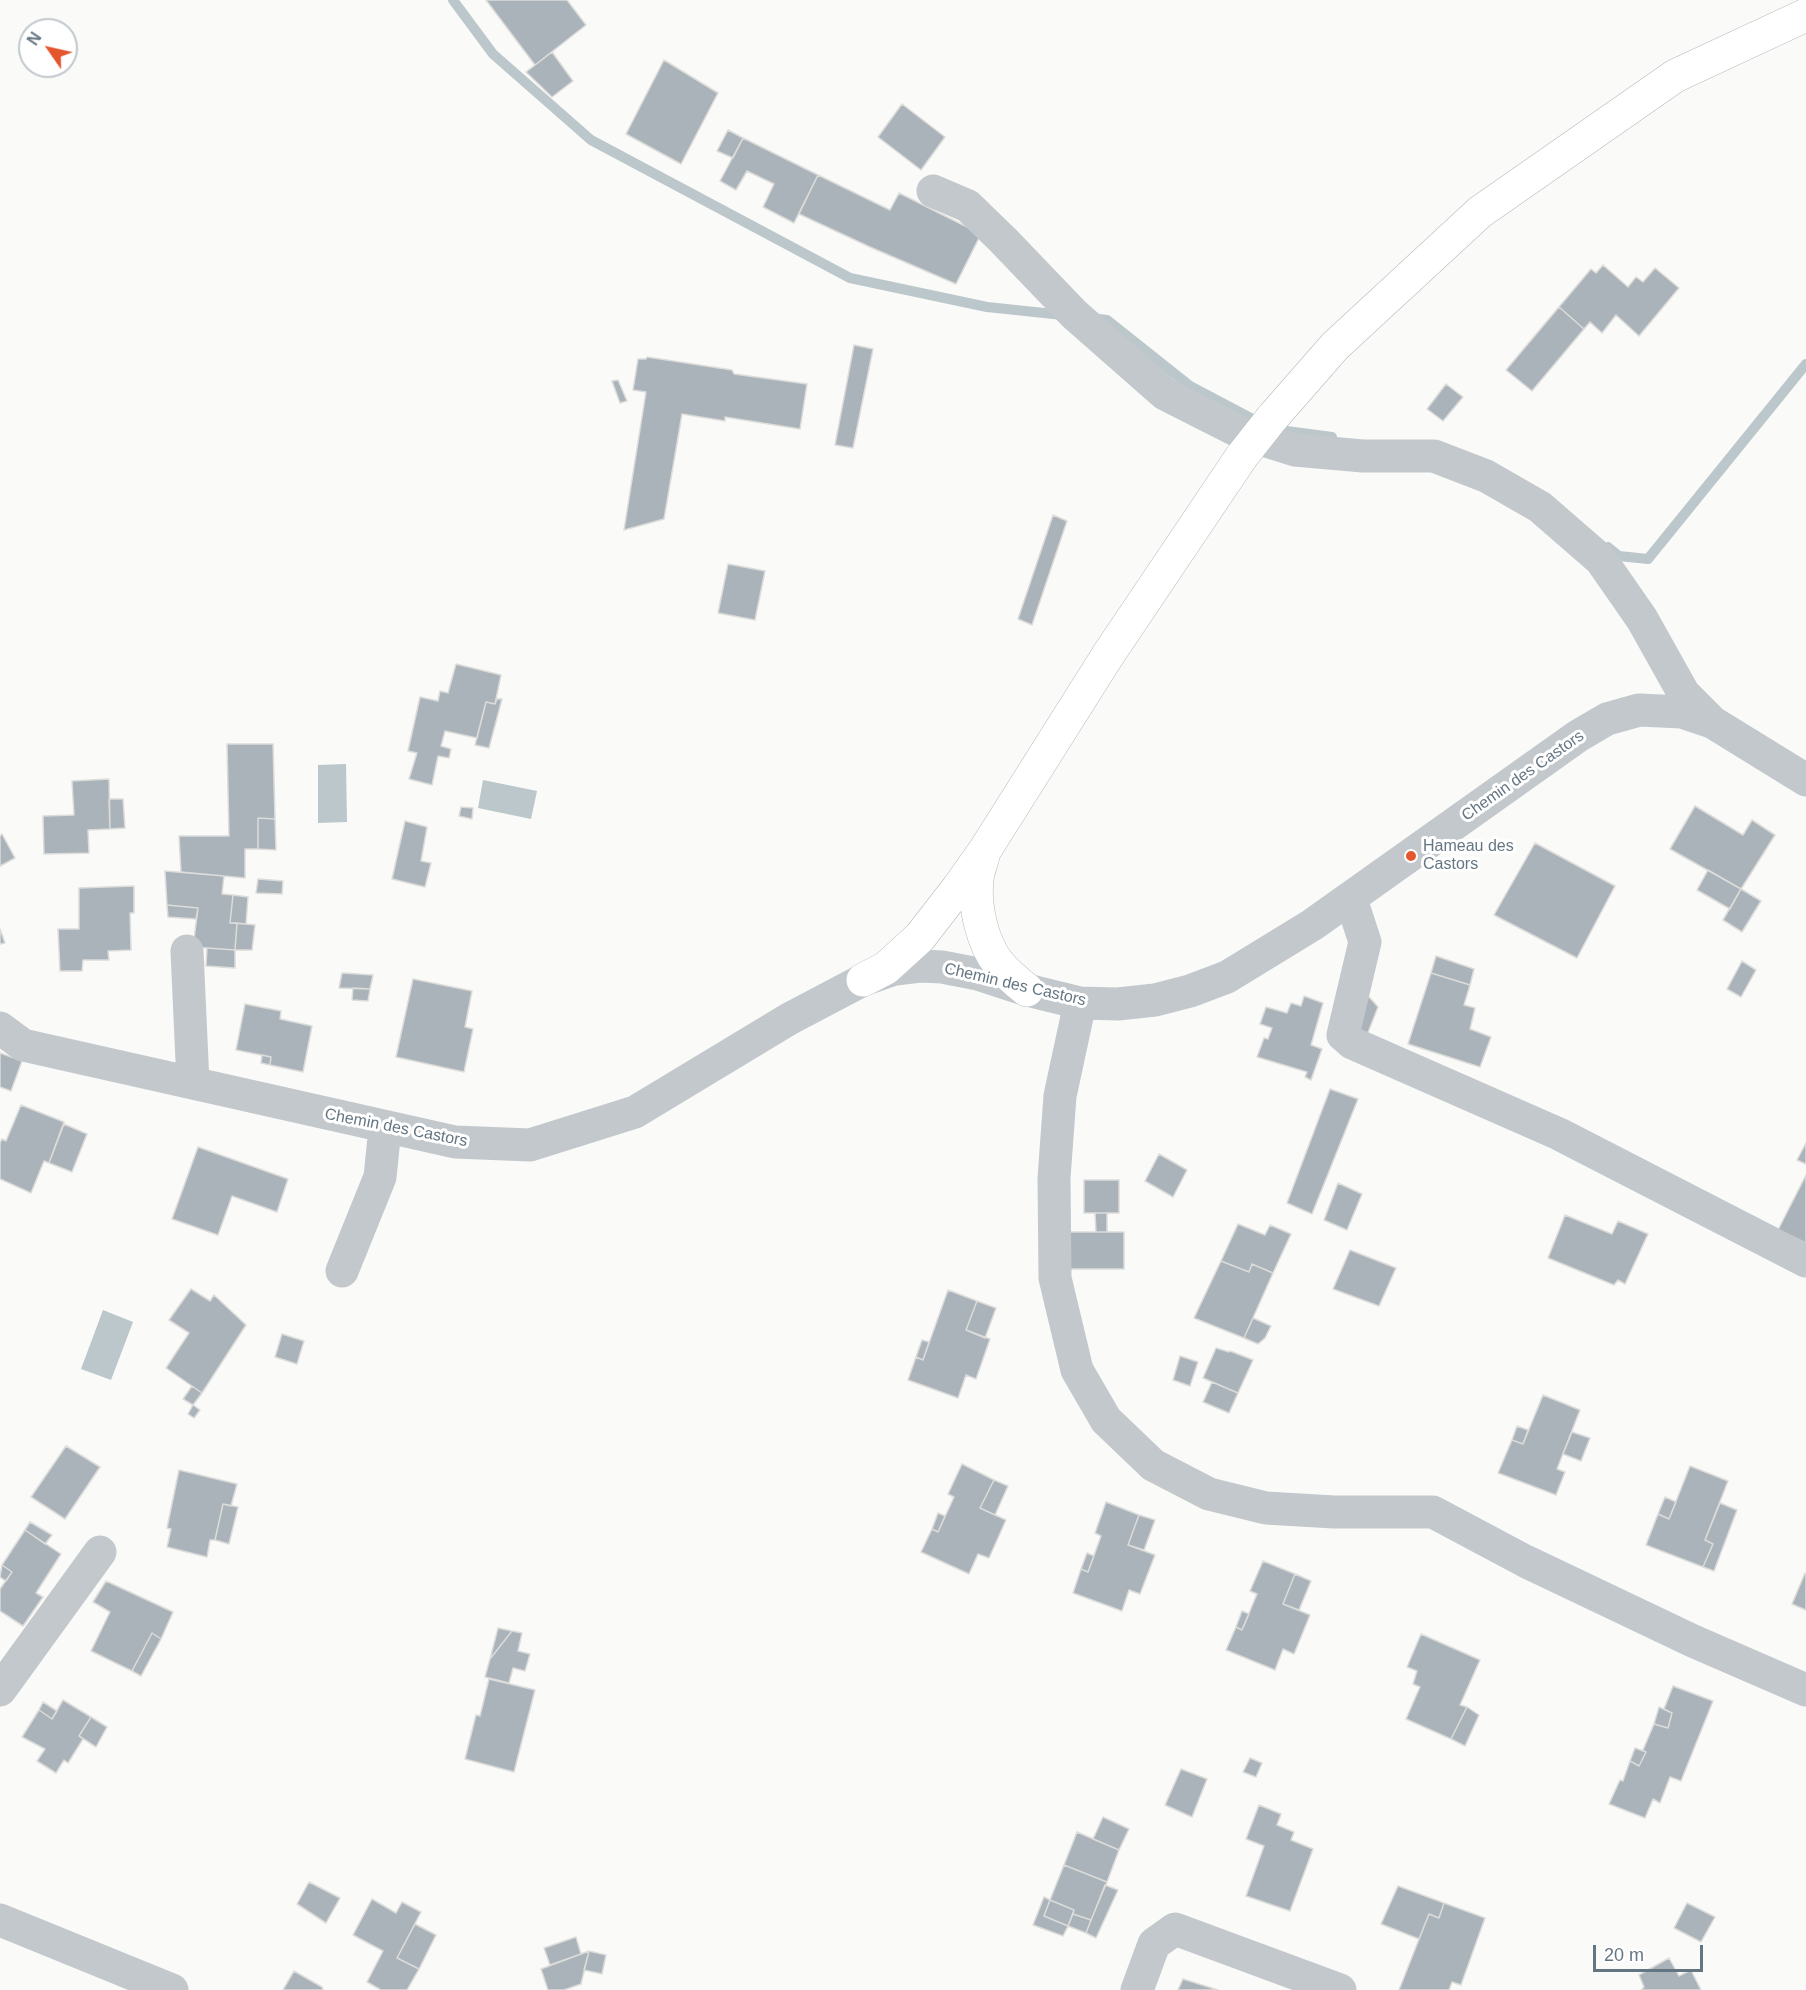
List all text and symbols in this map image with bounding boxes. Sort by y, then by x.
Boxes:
north arrow [18,18,78,78]
text: N [24,29,45,48]
street label: Chemin des Castors [1458,727,1588,825]
place label: Hameau des Castors [1423,837,1514,875]
marker: Hameau des Castors [1404,849,1418,863]
street label: Chemin des Castors [942,959,1088,1011]
street label: Chemin des Castors [323,1105,469,1151]
scale bar [1596,1933,1706,1971]
text: 20 m [1604,1945,1644,1965]

